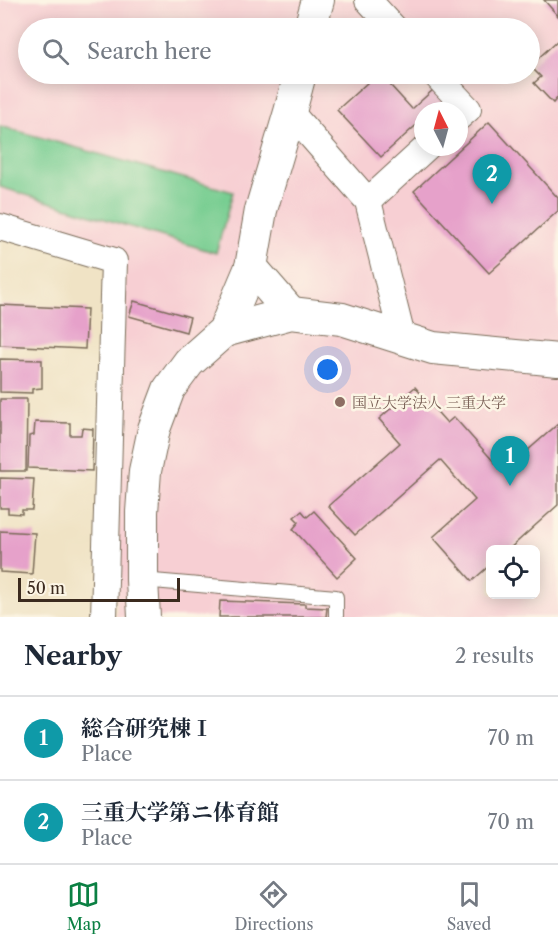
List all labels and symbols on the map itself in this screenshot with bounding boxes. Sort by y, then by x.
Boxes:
north arrow [414,102,468,156]
pin: 2 [472,154,512,204]
your location [313,355,342,384]
place label: 国立大学法人 三重大学 [352,393,506,412]
marker: 国立大学法人 三重大学 [333,395,347,409]
pin: 1 [490,436,530,486]
scale bar [18,575,180,602]

